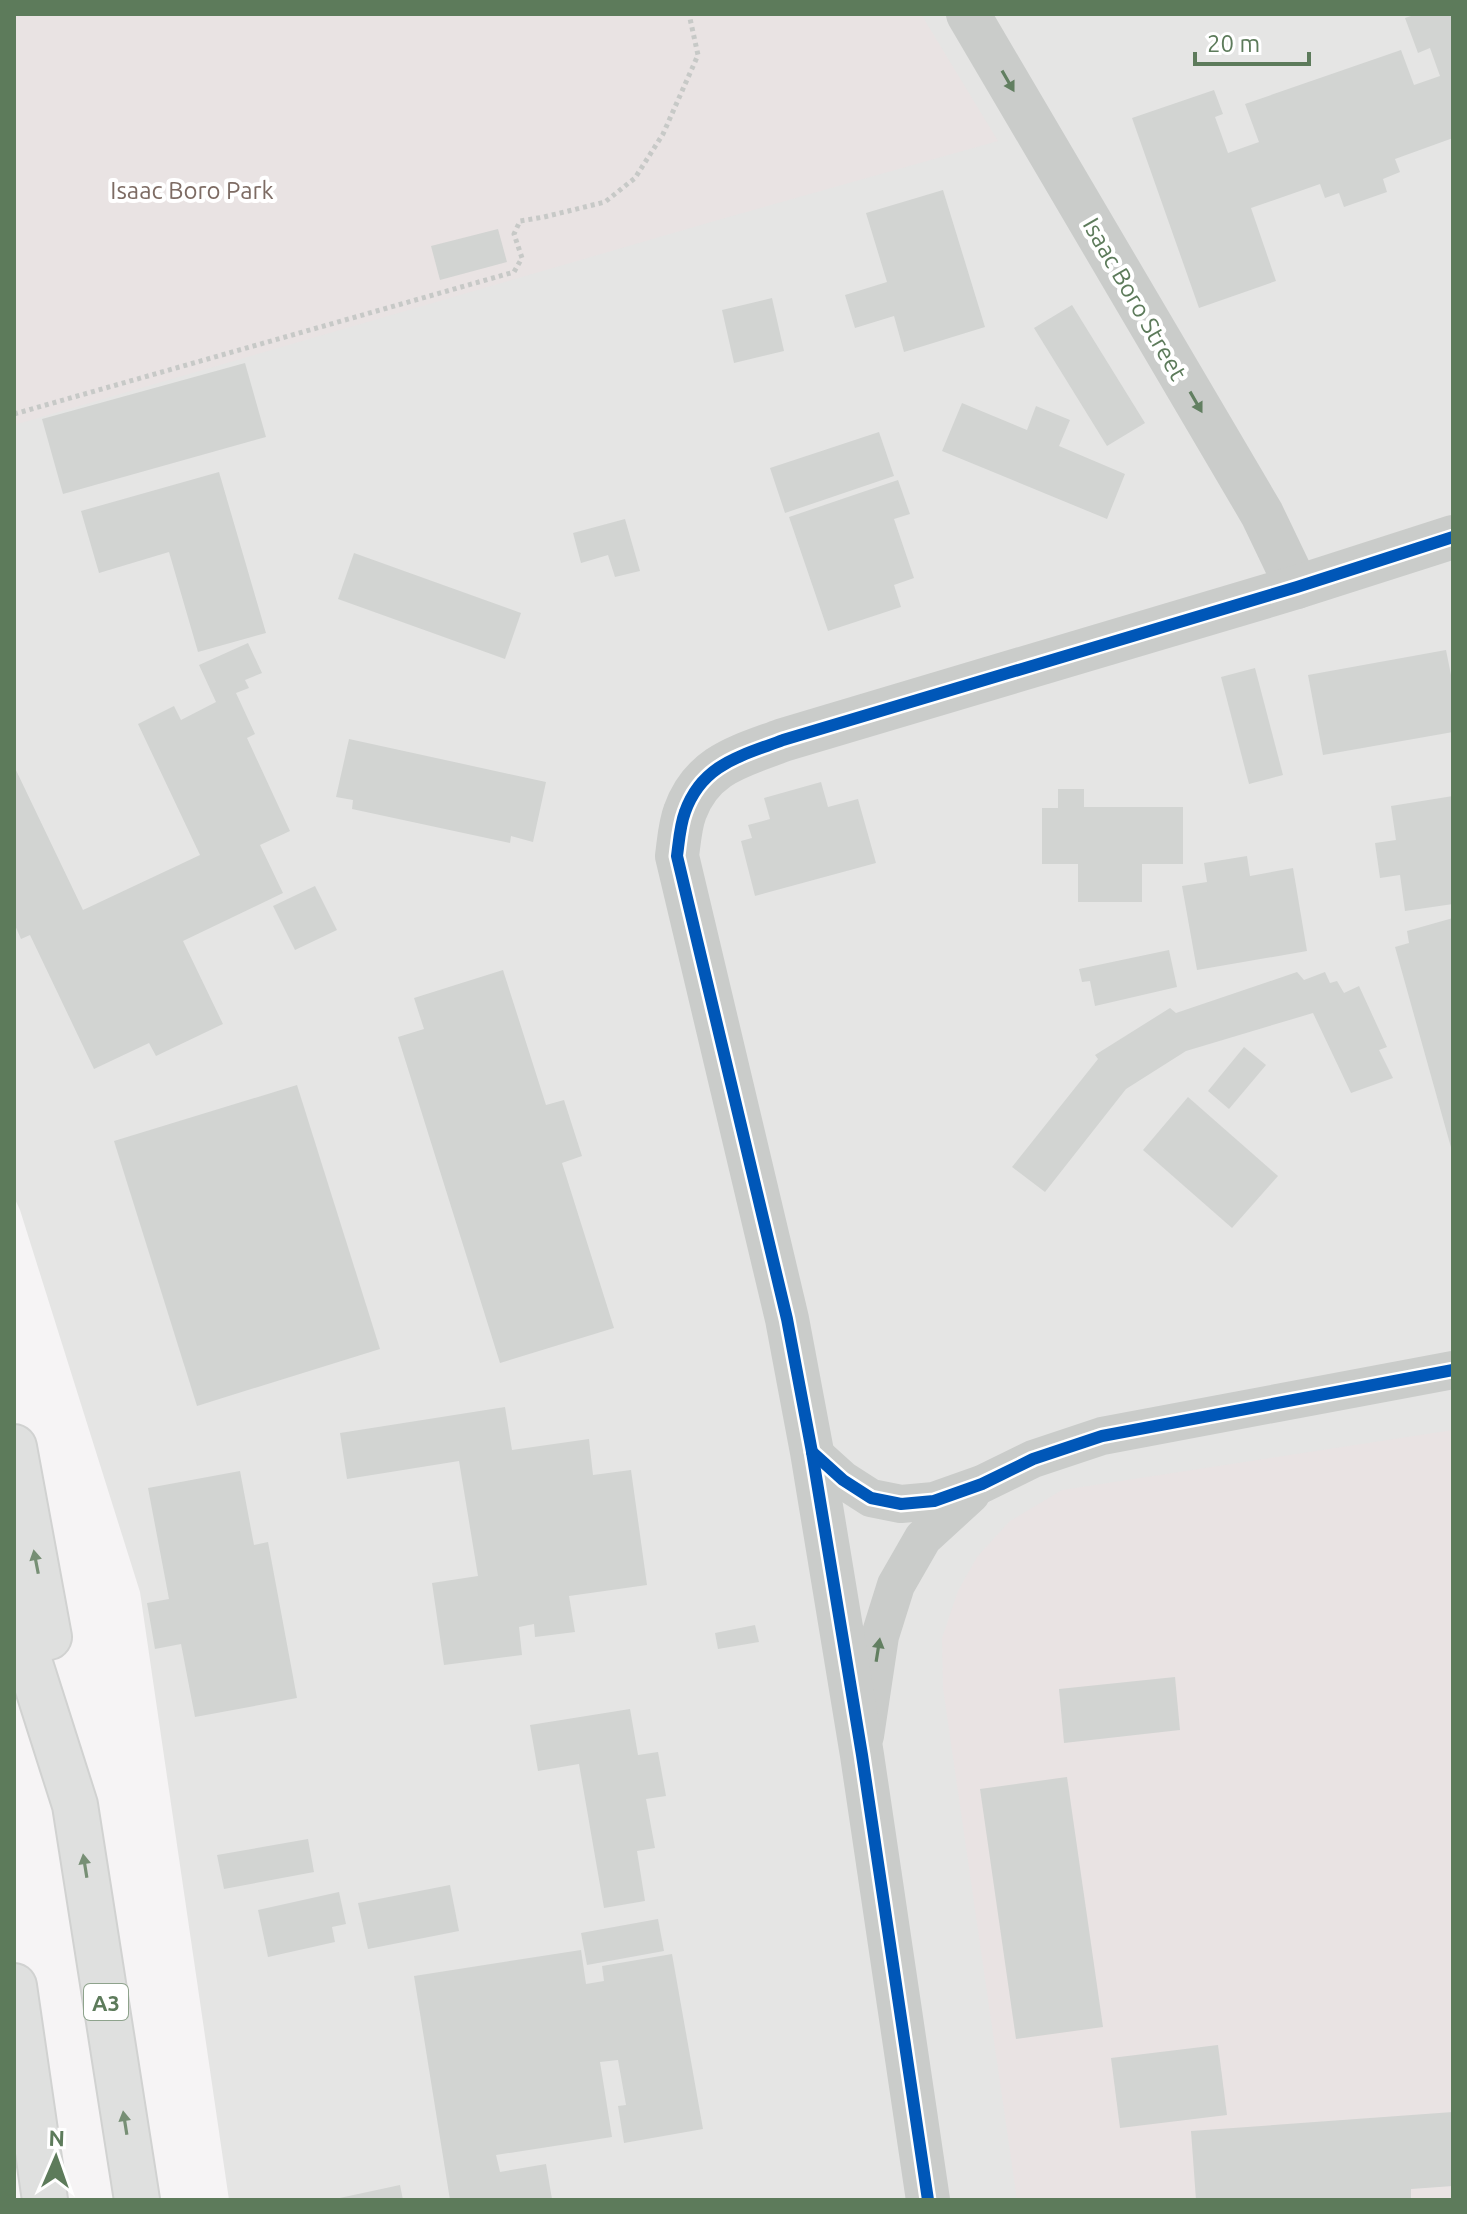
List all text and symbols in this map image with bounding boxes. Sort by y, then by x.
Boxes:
scale bar [1195,16,1309,66]
text: 20 m [1207,30,1260,57]
one-way arrow [1001,70,1015,92]
park label: Isaac Boro Park [110,177,274,204]
street label: Isaac Boro Street [1078,213,1193,385]
one-way arrow [1189,391,1203,413]
one-way arrow [29,1549,42,1574]
one-way arrow [872,1637,885,1662]
one-way arrow [78,1853,91,1878]
road number: A3 [84,1984,128,2020]
one-way arrow [118,2110,131,2135]
north arrow [16,2118,96,2198]
text: N [48,2125,65,2150]

